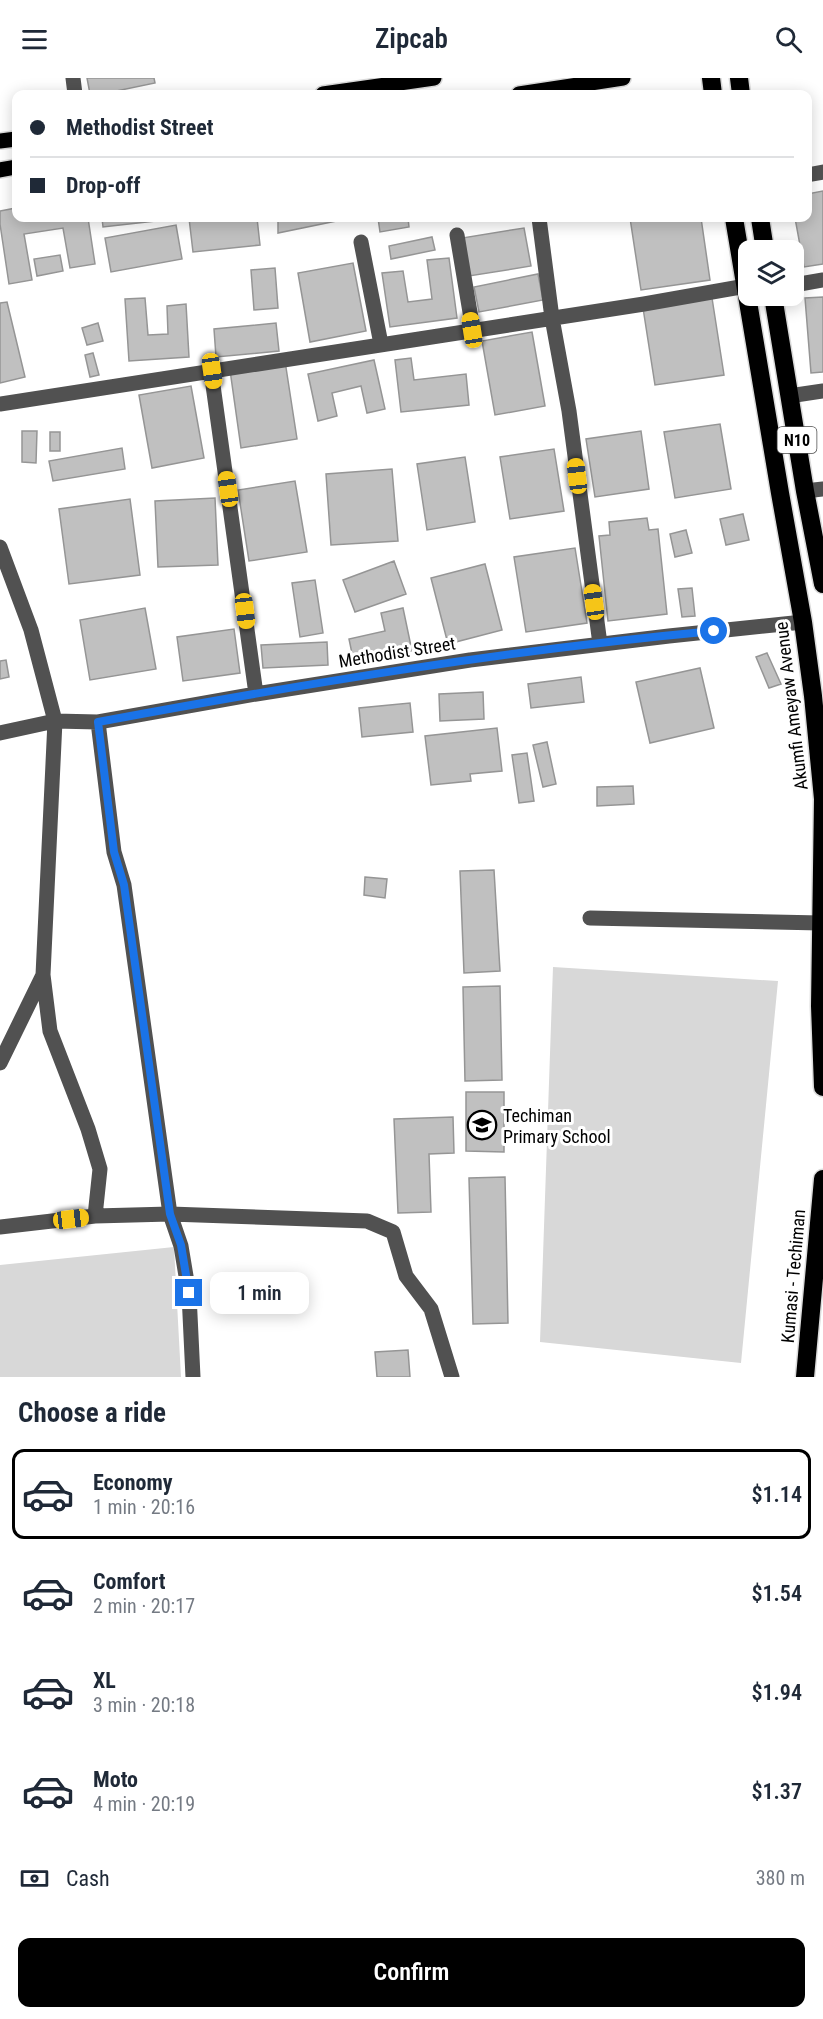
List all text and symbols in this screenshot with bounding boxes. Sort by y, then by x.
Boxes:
icon: menu [18,23,51,56]
text: Zipcab [375,23,448,55]
icon: search [772,23,805,56]
text: Methodist Street [66,115,213,140]
text: Drop-off [66,173,140,198]
map controls [738,240,804,306]
button: layers [738,240,804,306]
car [460,311,484,349]
car [201,352,223,390]
road number: N10 [778,427,816,453]
car [566,457,588,495]
car [217,470,239,508]
car [583,583,605,621]
car [234,592,256,630]
route start [700,617,727,644]
street label: Akumfi Ameyaw Avenue [770,621,812,791]
street label: Methodist Street [337,632,457,672]
place label: Techiman Primary School [503,1105,611,1147]
school or university icon: Techiman Primary School [466,1109,498,1141]
car [52,1208,90,1230]
street label: Kumasi - Techiman [777,1208,809,1344]
callout: 1 min [210,1272,309,1314]
route end [175,1279,202,1306]
text: 1 min [237,1281,282,1305]
text: Choose a ride [18,1397,166,1429]
icon: car [21,1467,75,1521]
text: Economy [93,1470,173,1495]
text: $1.14 [751,1482,802,1507]
text: 1 min · 20:16 [93,1495,195,1519]
icon: car [21,1566,75,1620]
text: Comfort [93,1569,166,1594]
text: $1.54 [751,1581,802,1606]
text: 2 min · 20:17 [93,1594,195,1618]
icon: car [21,1665,75,1719]
text: XL [93,1668,116,1693]
text: $1.94 [751,1680,802,1705]
text: 3 min · 20:18 [93,1693,195,1717]
icon: car [21,1764,75,1818]
text: Moto [93,1767,138,1792]
text: $1.37 [751,1779,802,1804]
text: 4 min · 20:19 [93,1792,195,1816]
icon: cash [18,1862,51,1895]
text: Cash [66,1866,110,1891]
text: 380 m [756,1866,805,1890]
button: Confirm [18,1938,805,2007]

